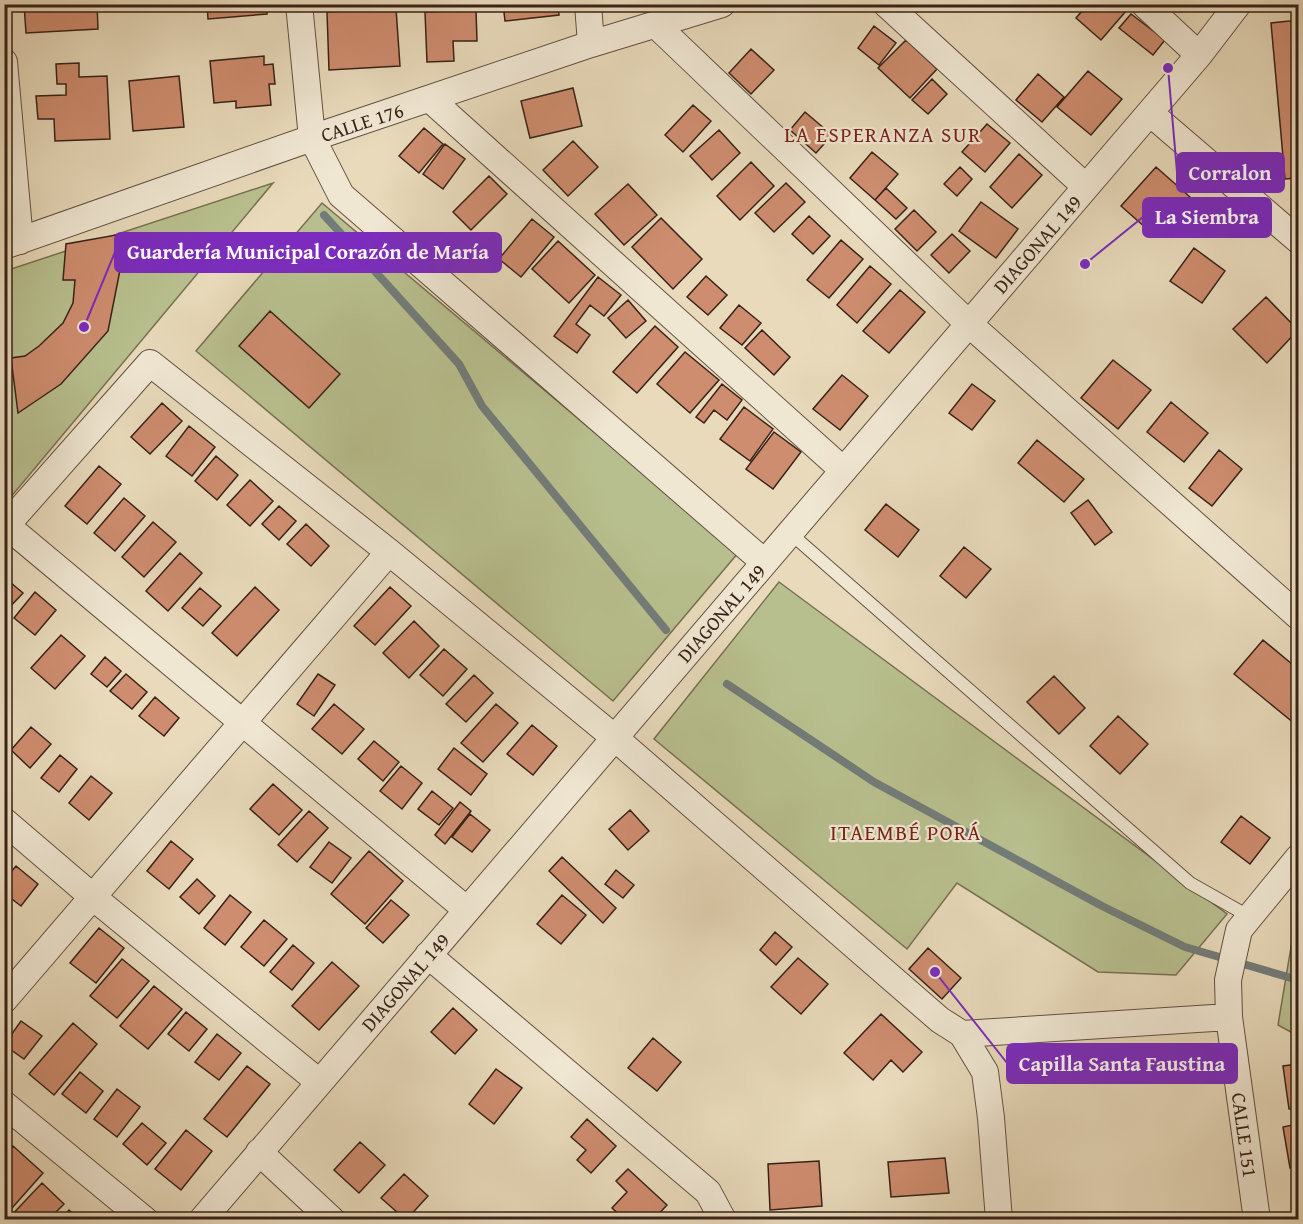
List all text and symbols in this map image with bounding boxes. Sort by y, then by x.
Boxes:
street label: CALLE 176 [317,95,407,149]
district label: LA ESPERANZA SUR [784,119,982,150]
callout: Corralon [1177,153,1284,192]
text: Corralon [1188,157,1272,188]
street label: DIAGONAL 149 [986,188,1088,300]
callout: La Siembra [1143,198,1271,237]
text: La Siembra [1155,201,1259,232]
callout: Guardería Municipal Corazón de María [115,233,501,272]
text: Guardería Municipal Corazón de María [127,236,489,267]
street label: DIAGONAL 149 [670,557,772,669]
district label: ITAEMBÉ PORÁ [830,817,982,848]
street label: DIAGONAL 149 [354,926,456,1038]
callout: Capilla Santa Faustina [1007,1044,1237,1083]
text: Capilla Santa Faustina [1019,1048,1226,1079]
street label: CALLE 151 [1225,1091,1265,1179]

